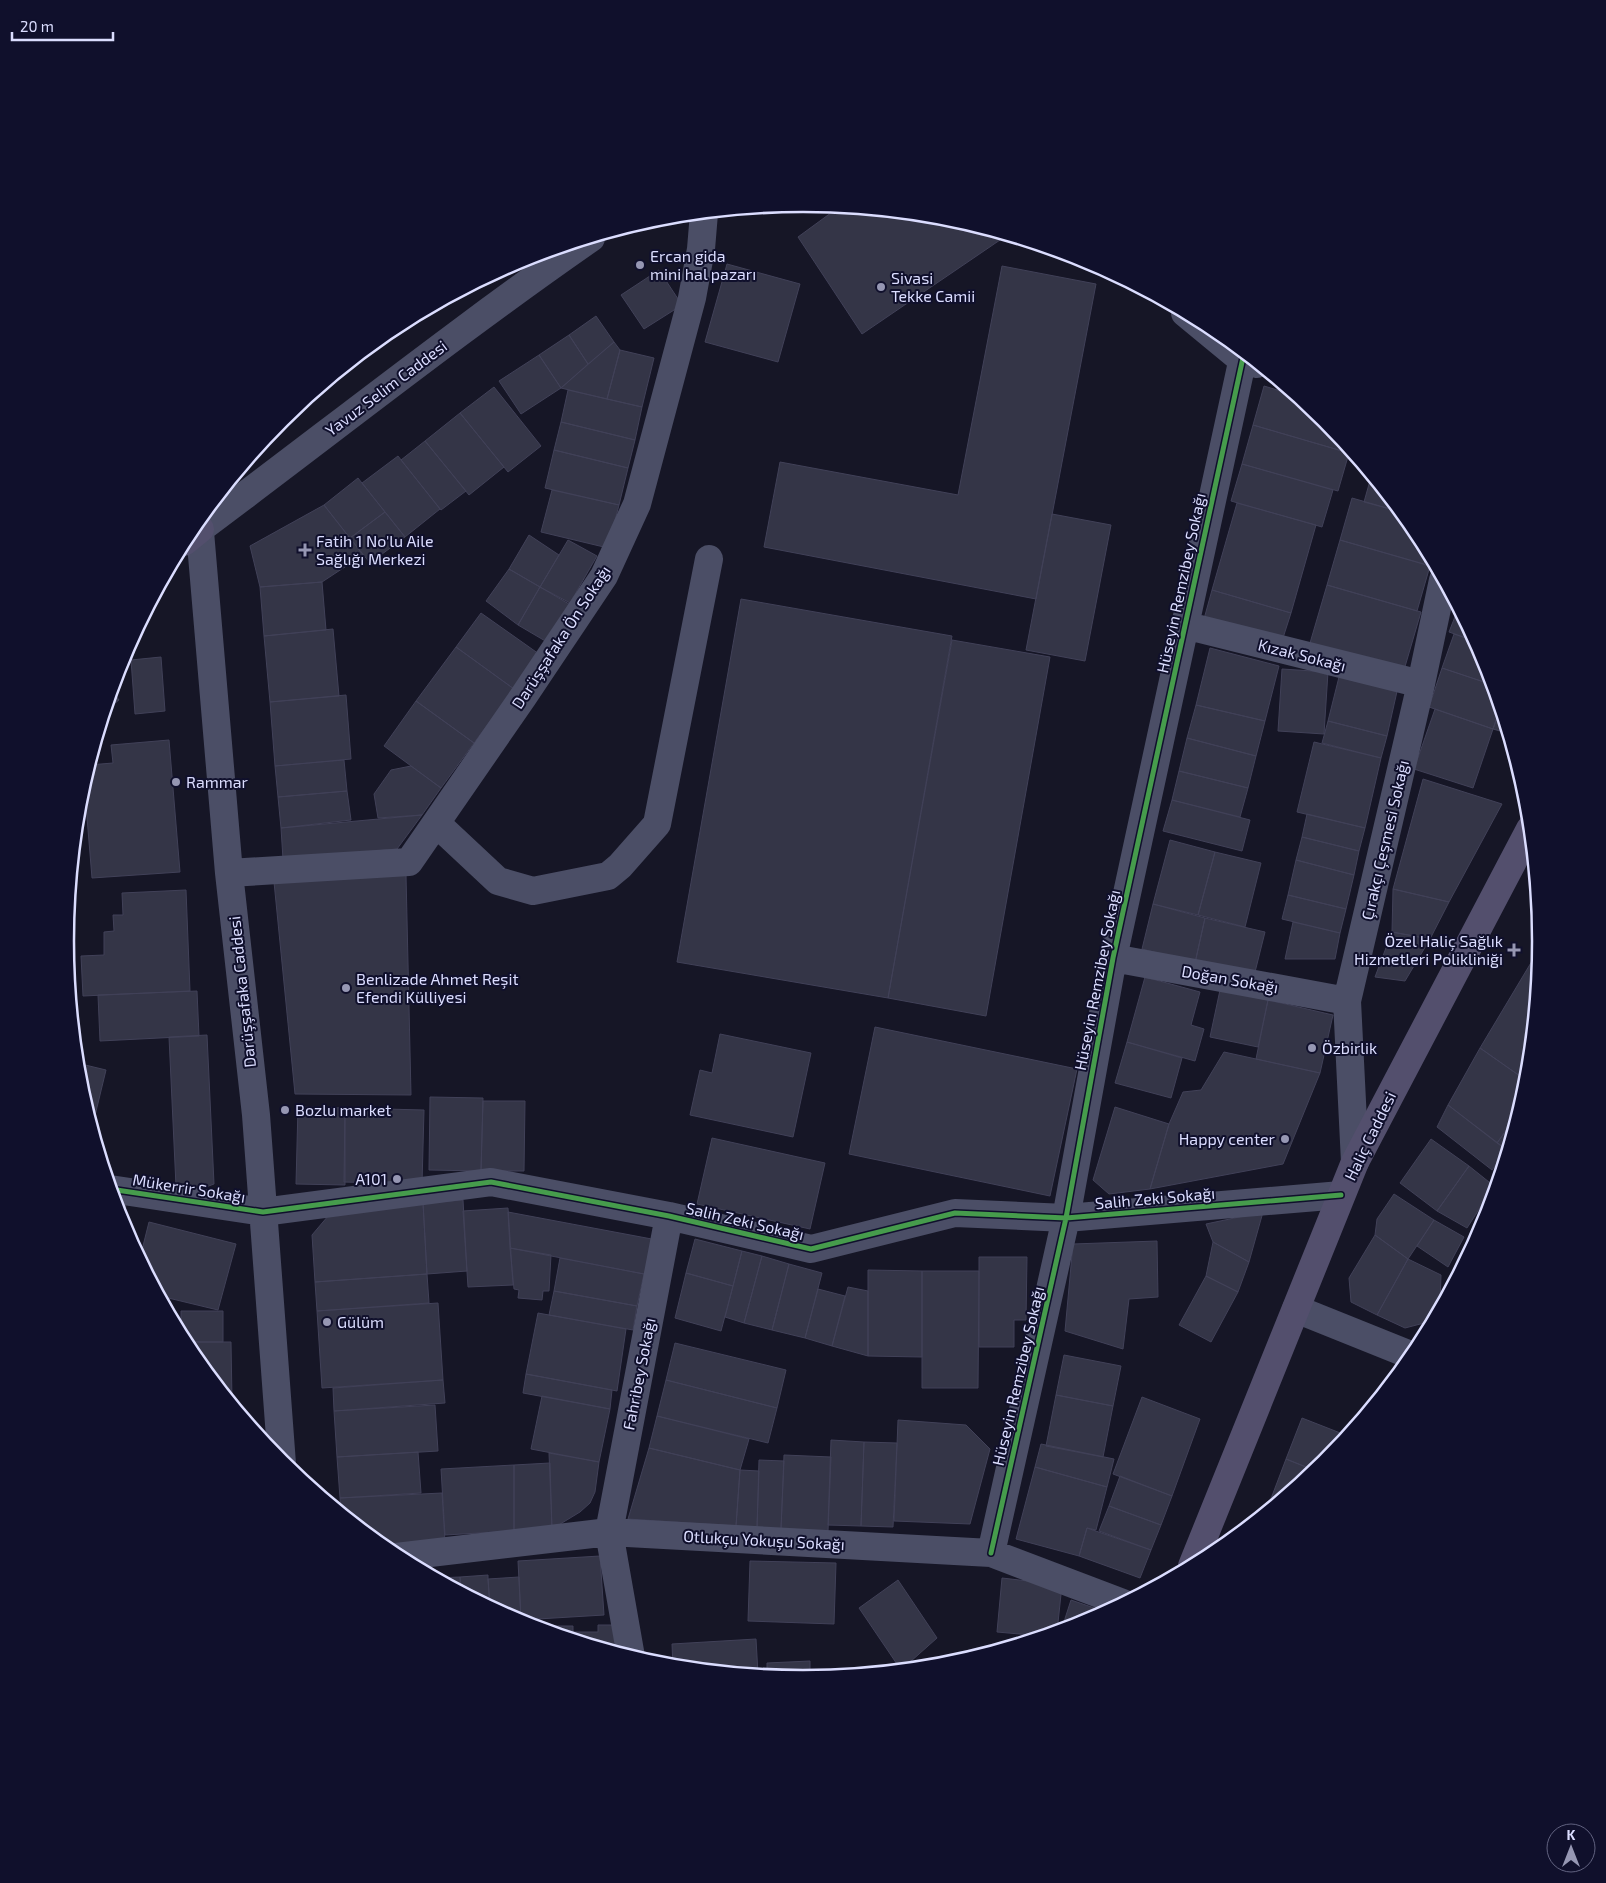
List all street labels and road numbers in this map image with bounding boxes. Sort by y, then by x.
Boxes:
street label: Yavuz Selim Caddesi [321,336,450,439]
street label: Hüseyin Remzibey Sokağı [1152,491,1209,675]
street label: Darüşşafaka Ön Sokağı [507,562,615,712]
street label: Kızak Sokağı [1256,634,1348,675]
street label: Çırakçı Çeşmesi Sokağı [1357,758,1413,922]
street label: Hüseyin Remzibey Sokağı [1070,888,1123,1072]
street label: Darüşşafaka Caddesi [224,915,260,1069]
street label: Doğan Sokağı [1180,961,1280,996]
street label: Haliç Caddesi [1340,1088,1400,1184]
street label: Mükerrir Sokağı [131,1169,247,1206]
street label: Salih Zeki Sokağı [1094,1183,1216,1212]
street label: Salih Zeki Sokağı [684,1198,806,1243]
street label: Hüseyin Remzibey Sokağı [988,1284,1047,1467]
street label: Fahribey Sokağı [618,1316,659,1432]
street label: Otlukçu Yokuşu Sokağı [683,1526,845,1554]

